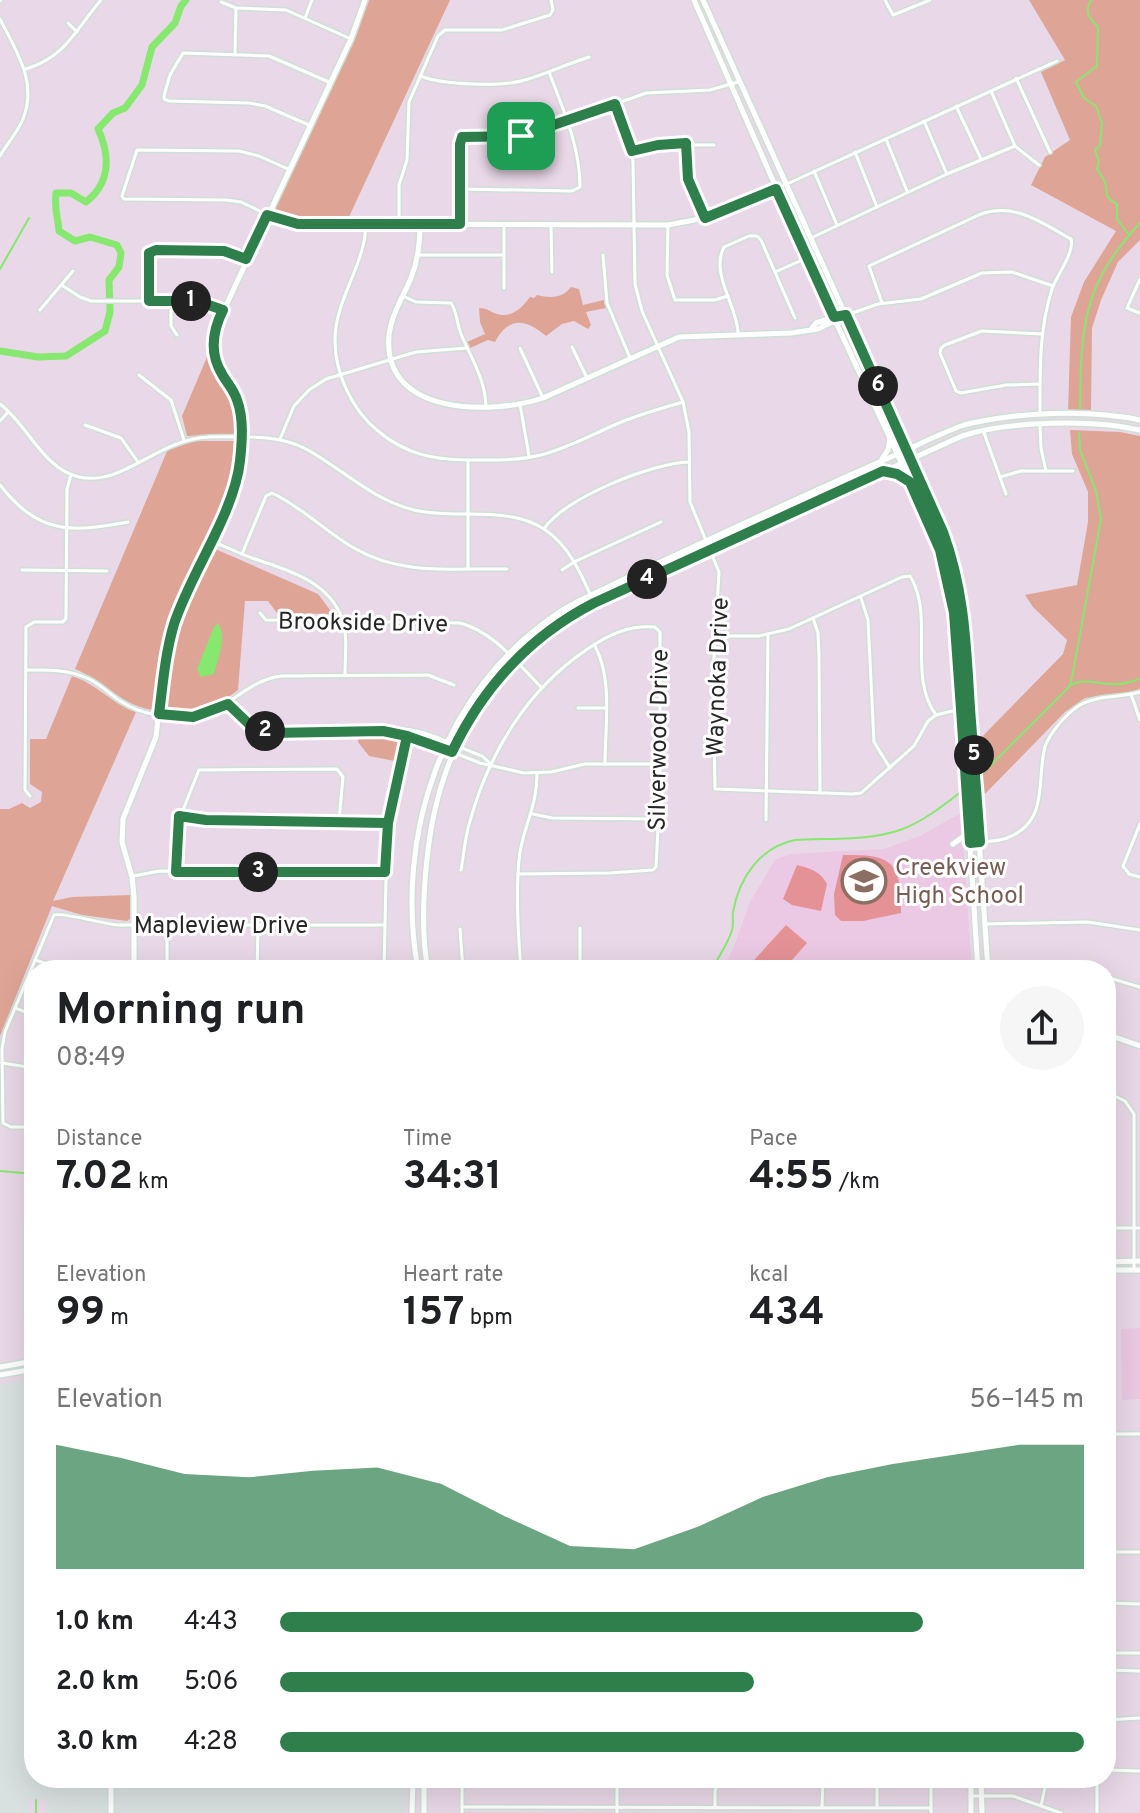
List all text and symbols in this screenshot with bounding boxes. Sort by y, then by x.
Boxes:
pin [487,102,555,170]
icon: arrive [499,114,543,158]
pin: 1 [171,281,211,321]
text: 1 [187,287,195,314]
pin: 6 [858,366,898,406]
text: 6 [871,372,885,399]
pin: 4 [627,559,667,599]
text: 4 [640,565,654,592]
street label: Waynoka Drive [701,597,737,757]
street label: Brookside Drive [278,608,448,640]
street label: Silverwood Drive [643,649,677,831]
pin: 2 [245,711,285,751]
text: 2 [258,717,272,744]
pin: 5 [954,735,994,775]
text: 5 [967,741,981,768]
pin: 3 [238,852,278,892]
place label: Creekview High School [895,854,1024,912]
school or university icon: Creekview High School [840,857,888,905]
text: 3 [251,858,265,885]
street label: Mapleview Drive [134,912,308,942]
text: Morning run [56,984,306,1040]
button: share [1000,986,1084,1070]
text: 08:49 [56,1042,126,1075]
text: Distance [56,1126,142,1153]
text: Time [403,1126,452,1153]
text: Pace [749,1126,798,1153]
text: 7.02 [56,1153,133,1203]
text: 34:31 [403,1153,502,1203]
text: 4:55 [749,1153,834,1203]
text: km [133,1169,169,1196]
text: /km [834,1169,880,1196]
text: Elevation [56,1262,146,1289]
text: Heart rate [403,1262,503,1289]
text: kcal [749,1262,788,1289]
text: 99 [56,1289,105,1339]
text: 157 [403,1289,465,1339]
text: 434 [749,1289,825,1339]
text: m [105,1305,129,1332]
text: bpm [465,1305,513,1332]
text: Elevation [56,1384,163,1417]
text: 56–145 m [969,1384,1084,1417]
text: 1.0 km [56,1606,134,1639]
text: 4:43 [184,1606,238,1639]
text: 2.0 km [56,1666,139,1699]
text: 5:06 [184,1666,238,1699]
text: 3.0 km [56,1726,138,1759]
text: 4:28 [184,1726,238,1759]

